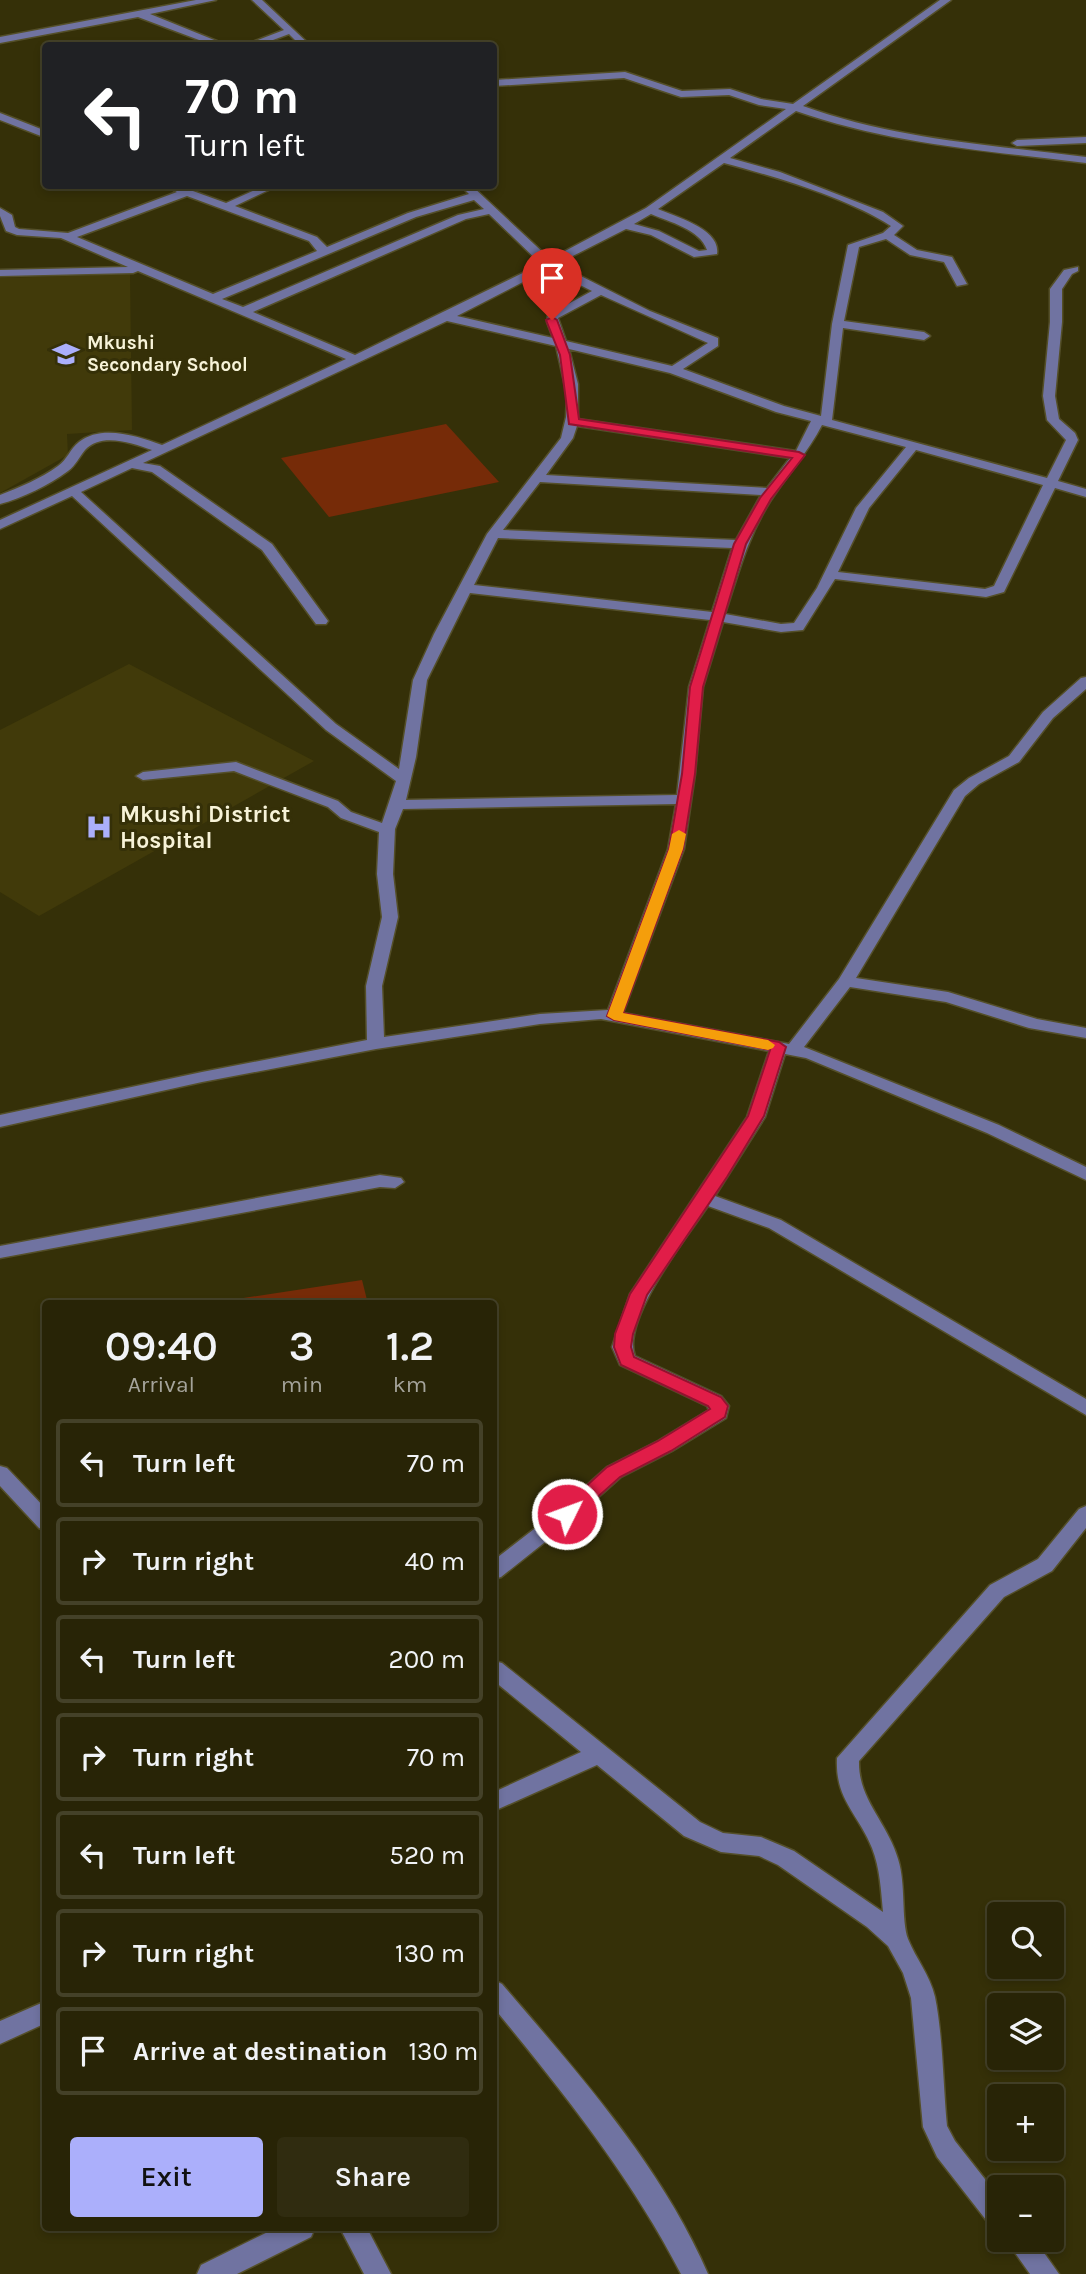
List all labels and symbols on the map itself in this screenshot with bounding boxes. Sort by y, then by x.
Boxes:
pin [522,248,582,320]
place label: Mkushi Secondary School [87,332,248,376]
school or university icon: Mkushi Secondary School [51,339,81,369]
place label: Mkushi District Hospital [120,801,290,854]
hospital icon: Mkushi District Hospital [84,812,114,842]
position arrow [530,1477,604,1551]

